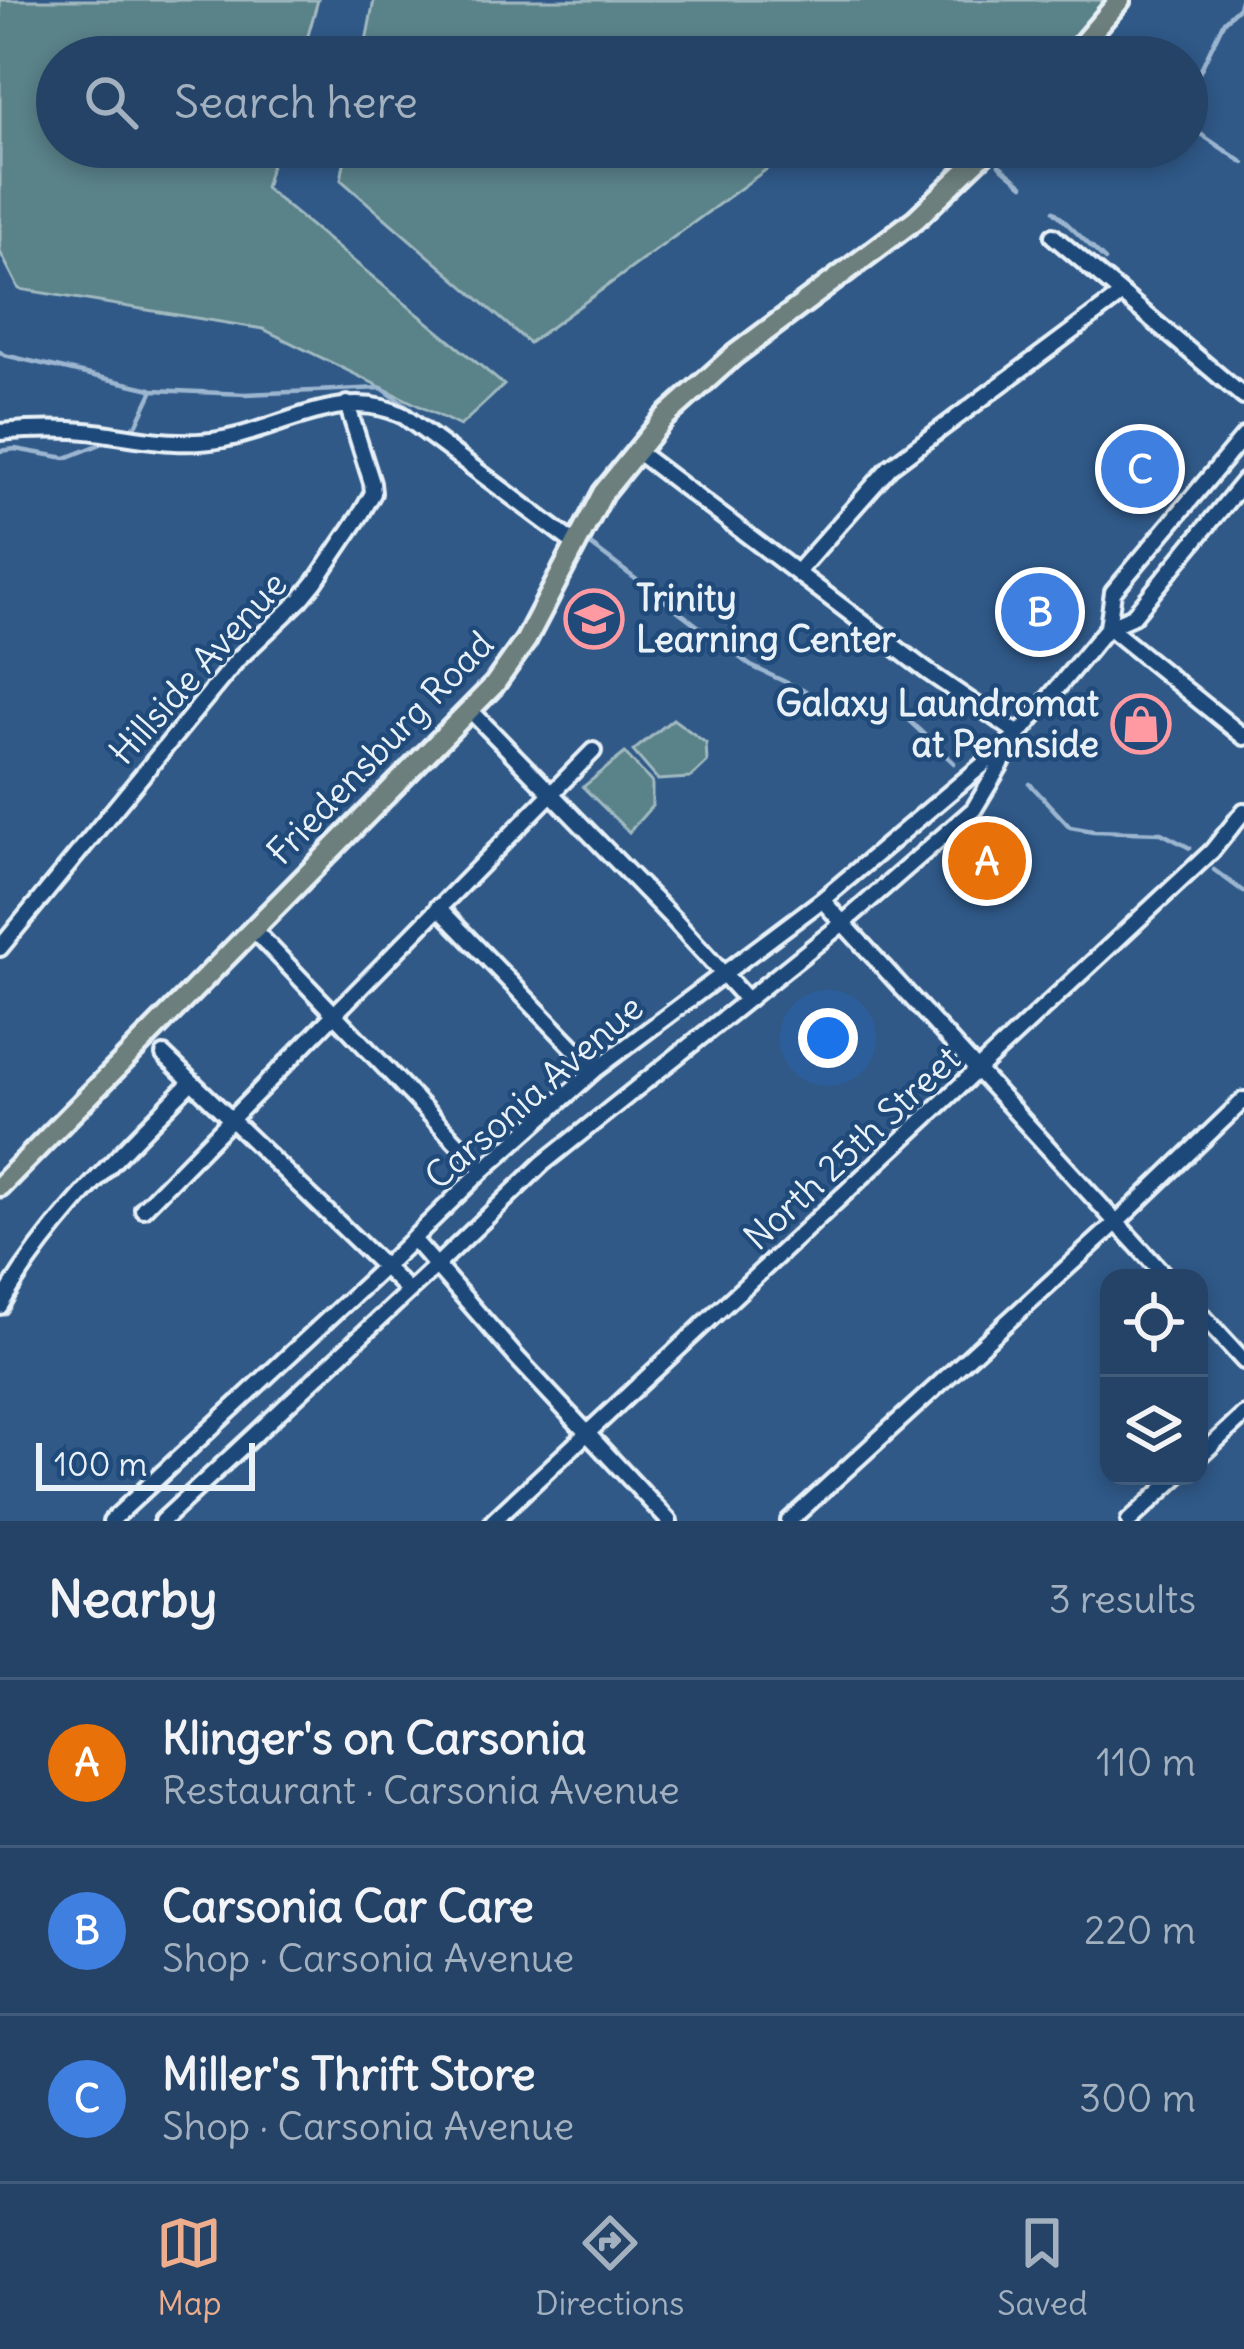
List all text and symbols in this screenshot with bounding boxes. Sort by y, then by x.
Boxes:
search box [36,36,1208,168]
icon: search [78,69,144,135]
text: Search here [174,74,418,130]
pin: C [1101,424,1179,514]
street label: Hillside Avenue [100,562,296,774]
pin: B [1001,567,1079,657]
place label: Trinity Learning Center [636,576,896,662]
school or university icon: Trinity Learning Center [563,588,625,650]
street label: Friedensburg Road [257,622,503,874]
place label: Galaxy Laundromat at Pennside [776,681,1099,767]
shop icon: Galaxy Laundromat at Pennside [1110,693,1172,755]
pin: A [948,816,1026,906]
street label: Carsonia Avenue [416,985,652,1199]
your location [798,1008,858,1068]
street label: North 25th Street [735,1036,969,1260]
map controls [1100,1269,1208,1485]
button: locate [1100,1269,1208,1377]
button: layers [1100,1377,1208,1485]
scale bar [36,1437,255,1490]
text: 100 m [54,1443,147,1485]
text: Nearby [48,1567,217,1631]
text: 3 results [1049,1575,1196,1624]
text: Klinger's on Carsonia [162,1710,586,1766]
text: A [74,1738,100,1787]
text: 110 m [1096,1738,1196,1787]
text: Restaurant · Carsonia Avenue [162,1766,680,1815]
text: Carsonia Car Care [162,1878,534,1934]
text: B [74,1906,100,1955]
text: 220 m [1084,1906,1196,1955]
text: Shop · Carsonia Avenue [162,1934,574,1983]
text: Miller's Thrift Store [162,2046,535,2102]
text: C [74,2074,100,2123]
text: 300 m [1079,2074,1196,2123]
text: Shop · Carsonia Avenue [162,2102,574,2151]
tab: Map [156,2210,222,2324]
tab: Directions [535,2210,684,2324]
tab: Saved [997,2210,1088,2324]

